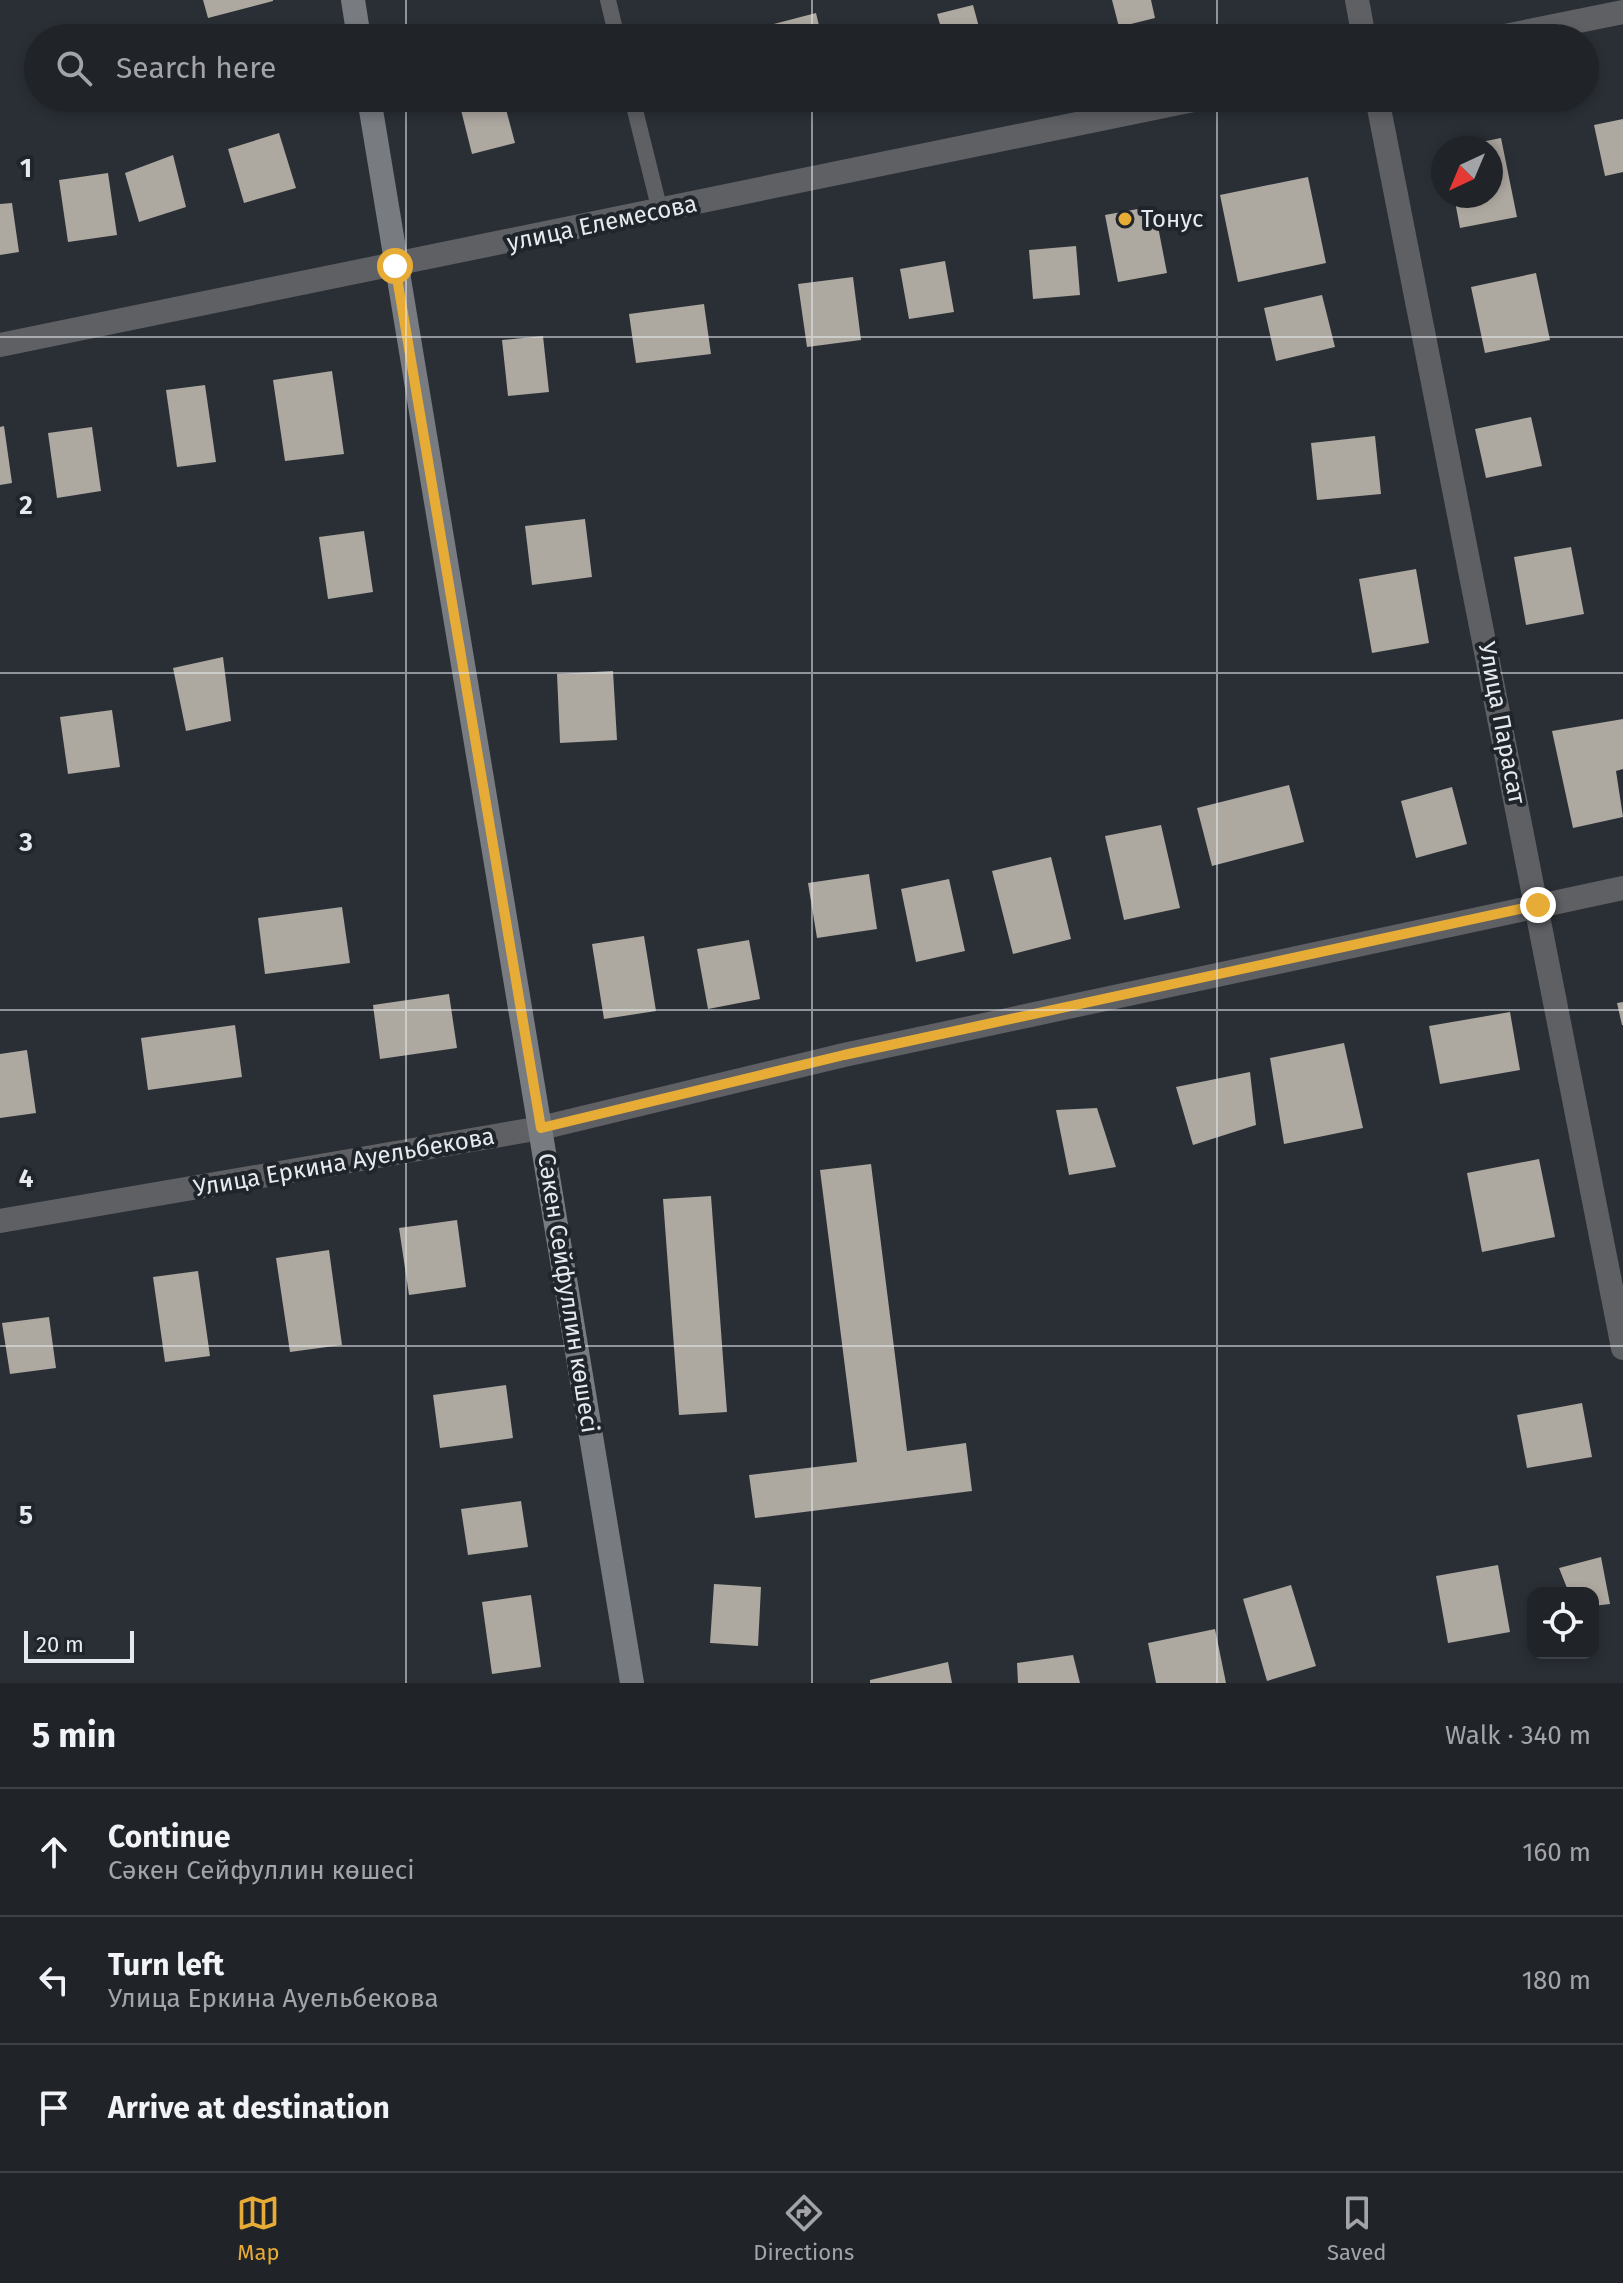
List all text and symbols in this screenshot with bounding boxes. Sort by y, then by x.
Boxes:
search box [24,24,1599,112]
icon: search [52,46,96,90]
text: Search here [116,50,276,86]
north arrow [1431,136,1503,208]
text: 1 [20,153,32,184]
street label: улица Елемесова [504,189,700,257]
place label: Тонус [1141,205,1204,233]
marker: Тонус [1116,210,1134,228]
route start [377,248,413,284]
text: 2 [19,490,33,521]
street label: Улица Парасат [1473,640,1531,807]
text: 3 [18,827,33,858]
route end [1520,887,1556,923]
street label: Улица Еркина Ауельбекова [191,1122,497,1202]
street label: Сәкен Сейфуллин көшесі [532,1151,604,1435]
text: 4 [19,1163,34,1194]
text: 5 [19,1500,33,1531]
map controls [1527,1587,1599,1659]
button: locate [1527,1587,1599,1659]
scale bar [24,1627,134,1663]
text: 20 m [36,1631,84,1658]
text: 5 min [32,1715,116,1756]
text: Walk · 340 m [1445,1720,1591,1751]
text: Continue [108,1819,231,1855]
icon: ahead [32,1830,76,1874]
text: 160 m [1522,1837,1591,1868]
text: Сәкен Сейфуллин көшесі [108,1855,415,1886]
text: Turn left [108,1947,224,1983]
icon: left [32,1958,76,2002]
text: 180 m [1522,1965,1591,1996]
text: Улица Еркина Ауельбекова [108,1983,439,2014]
icon: arrive [32,2086,76,2130]
text: Arrive at destination [108,2090,390,2126]
tab: Map [236,2191,280,2266]
tab: Directions [753,2191,854,2266]
tab: Saved [1327,2191,1387,2266]

